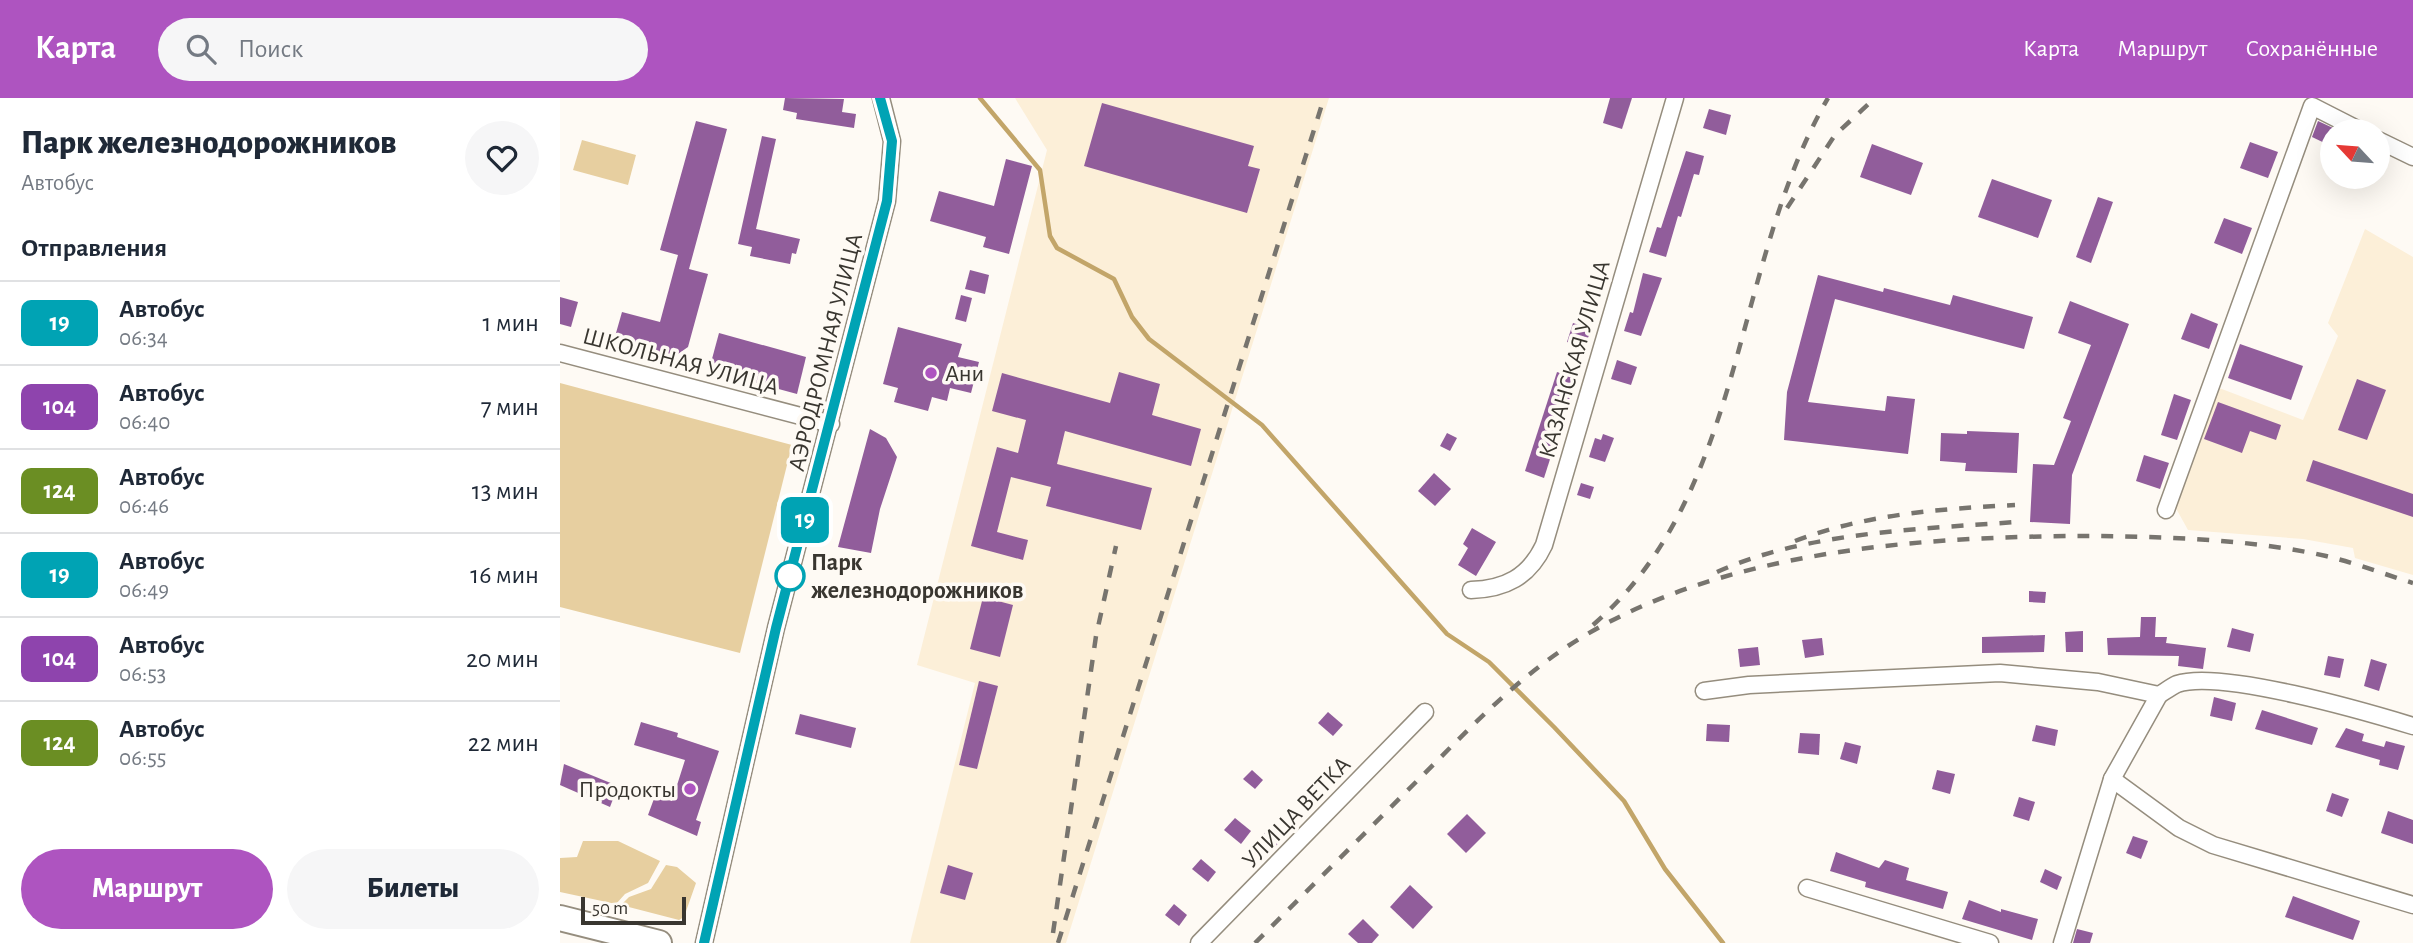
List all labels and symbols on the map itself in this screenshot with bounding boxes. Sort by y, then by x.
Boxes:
north arrow [2320,119,2390,189]
street label: АЭРОДРОМНАЯ УЛИЦА [785,231,867,474]
street label: КАЗАНСКАЯ УЛИЦА [1535,258,1615,461]
street label: ШКОЛЬНАЯ УЛИЦА [580,324,781,400]
place label: Ани [945,362,984,386]
marker: Ани [923,365,939,381]
line badge: 19 [774,497,836,543]
place label: Парк железнодорожников [811,551,1023,603]
marker: Парк железнодорожников [775,561,805,591]
street label: УЛИЦА ВЕТКА [1238,752,1355,873]
place label: Продокты [579,778,676,802]
marker: Продокты [682,781,698,797]
scale bar [581,894,686,926]

